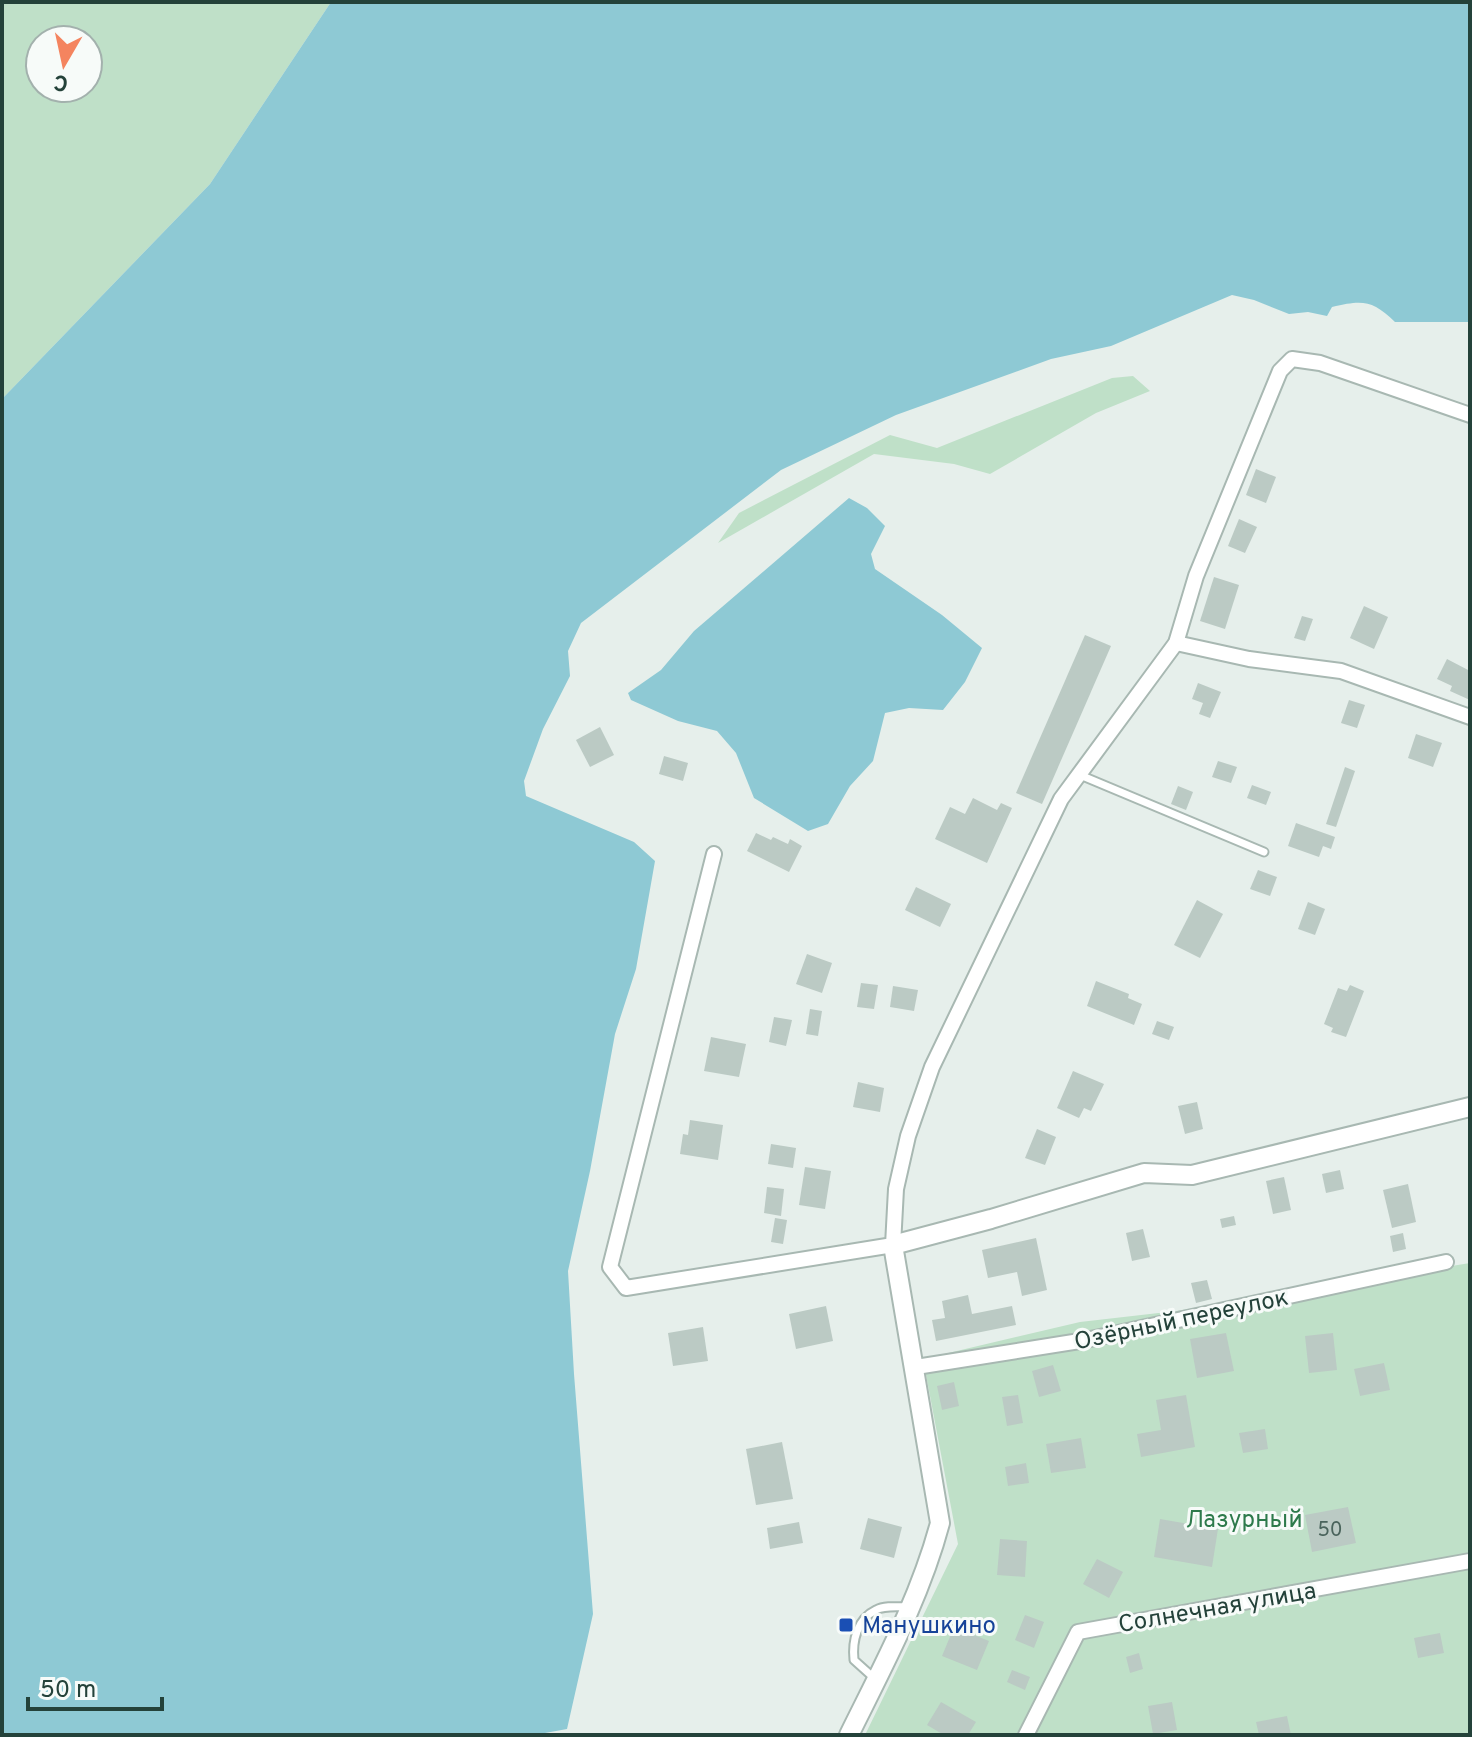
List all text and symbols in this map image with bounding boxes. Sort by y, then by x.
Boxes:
north arrow [24,24,104,104]
text: С [52,67,70,96]
street label: Озёрный переулок [1072,1284,1291,1358]
park label: Лазурный [1185,1506,1303,1536]
house number: 50 [1317,1518,1343,1544]
street label: Солнечная улица [1116,1577,1319,1641]
place label: Манушкино [862,1612,996,1642]
marker: Манушкино [837,1616,855,1634]
scale bar [28,1661,162,1711]
text: 50 m [40,1676,96,1706]

